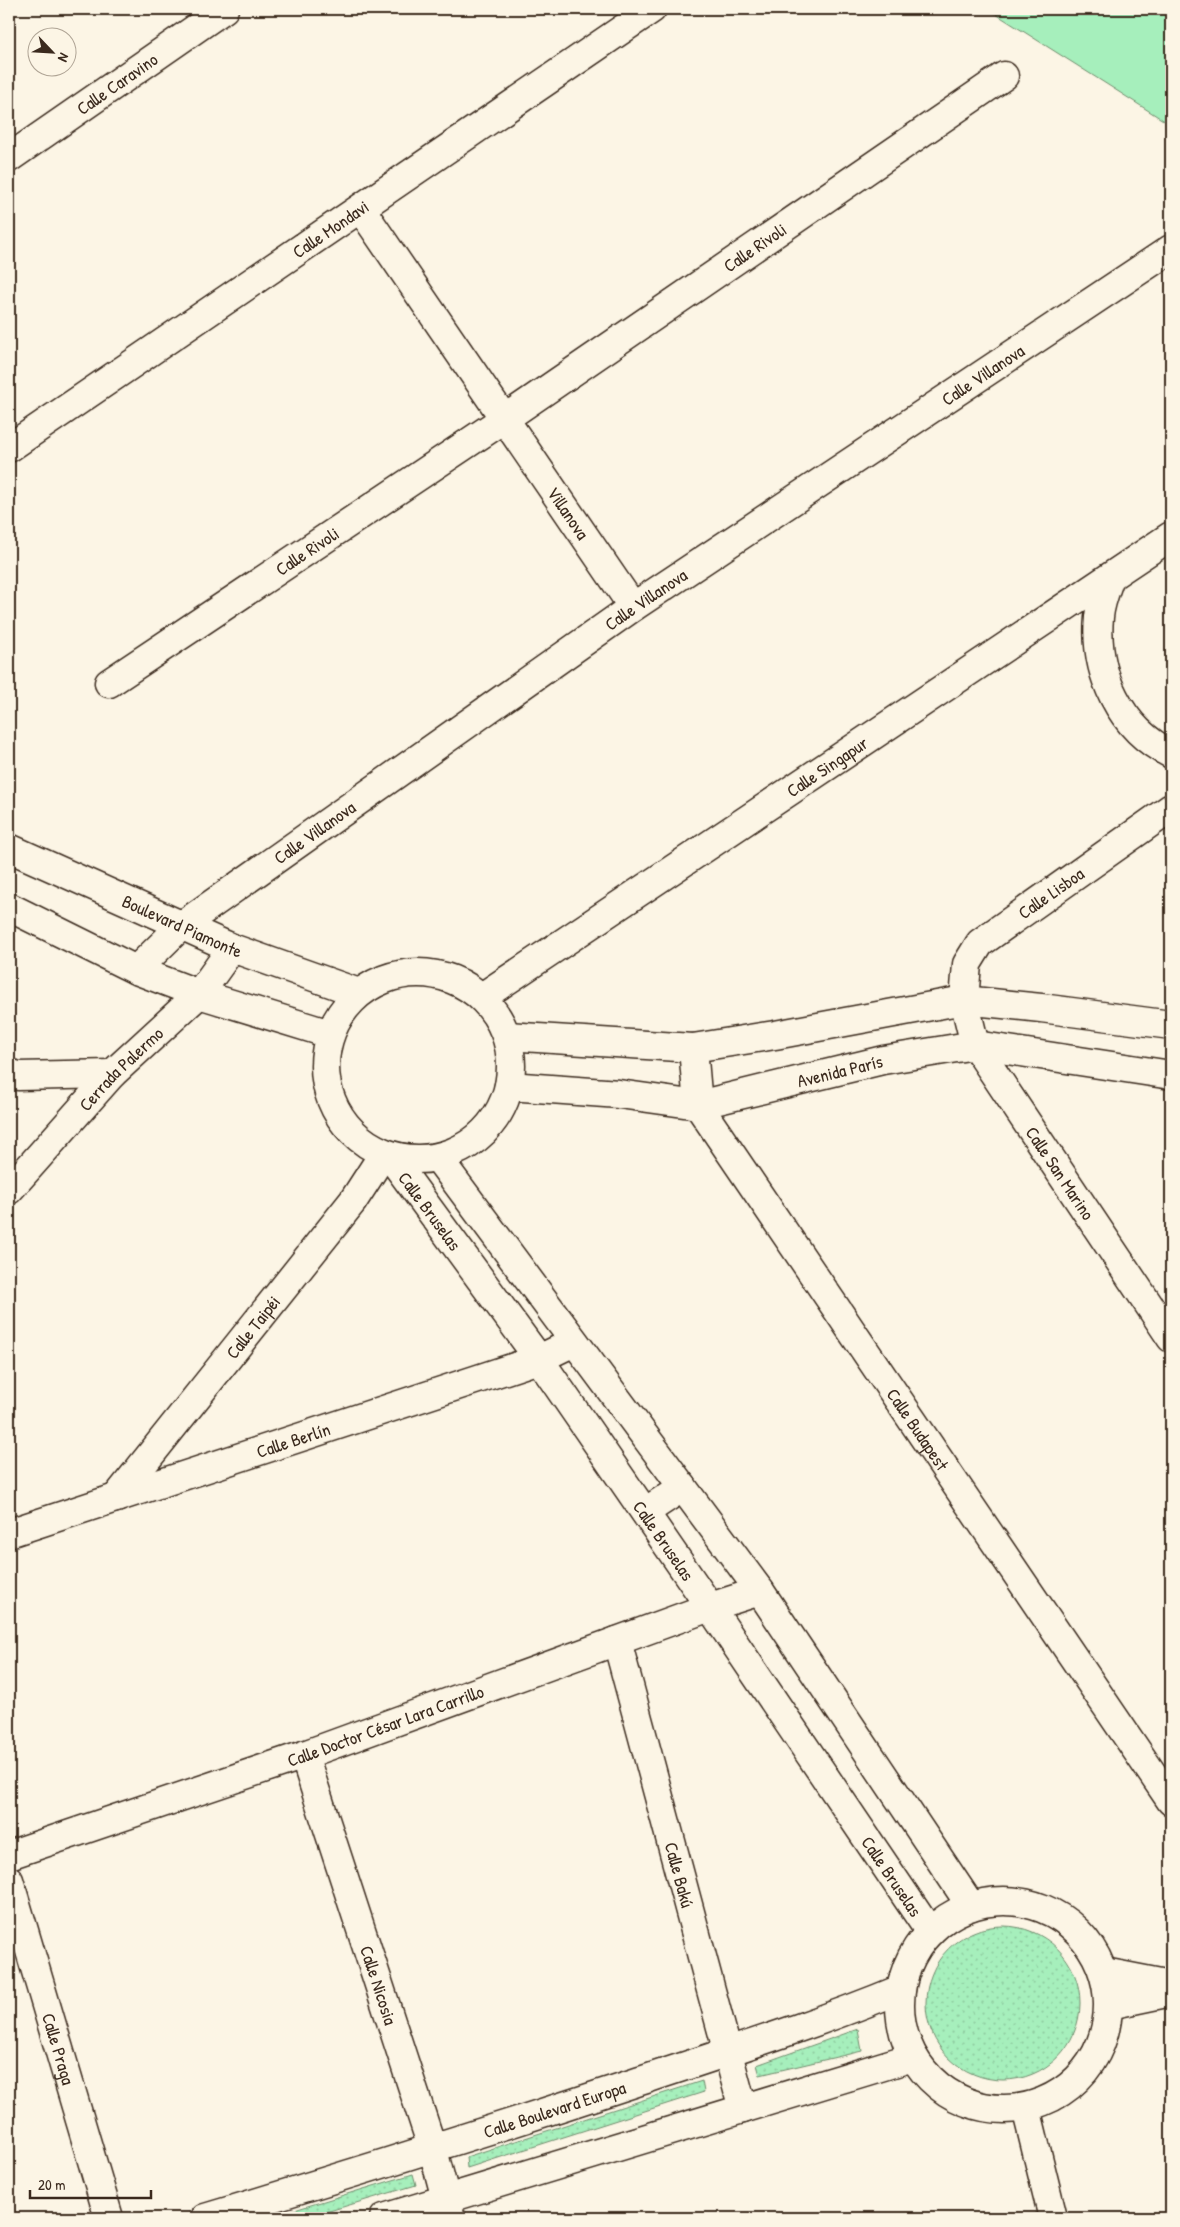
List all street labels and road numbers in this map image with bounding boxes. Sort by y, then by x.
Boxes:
street label: Calle Caravino [71,46,162,120]
street label: Calle Mondavi [287,194,373,264]
street label: Calle Rivoli [718,217,791,278]
street label: Calle Villanova [936,338,1029,411]
street label: Villanova [542,482,596,544]
street label: Calle Rivoli [270,520,344,581]
street label: Calle Villanova [599,562,692,636]
street label: Calle Singapur [781,730,873,803]
street label: Calle Villanova [268,794,360,869]
street label: Calle Lisboa [1013,861,1089,925]
street label: Boulevard Piamonte [119,888,246,963]
street label: Cerrada Palermo [73,1021,168,1116]
street label: Avenida París [794,1048,885,1093]
street label: Calle San Marino [1020,1121,1101,1225]
street label: Calle Bruselas [393,1166,468,1255]
street label: Calle Taipéi [220,1290,286,1364]
street label: Calle Budapest [881,1383,956,1476]
street label: Calle Berlín [253,1416,333,1464]
street label: Calle Bruselas [628,1495,700,1585]
street label: Calle Doctor César Lara Carrillo [284,1678,487,1772]
street label: Calle Bruselas [856,1831,928,1921]
street label: Calle Bakú [659,1839,701,1910]
street label: Calle Nicosia [355,1942,404,2028]
street label: Calle Praga [36,2010,81,2088]
street label: Calle Boulevard Europa [480,2074,629,2144]

